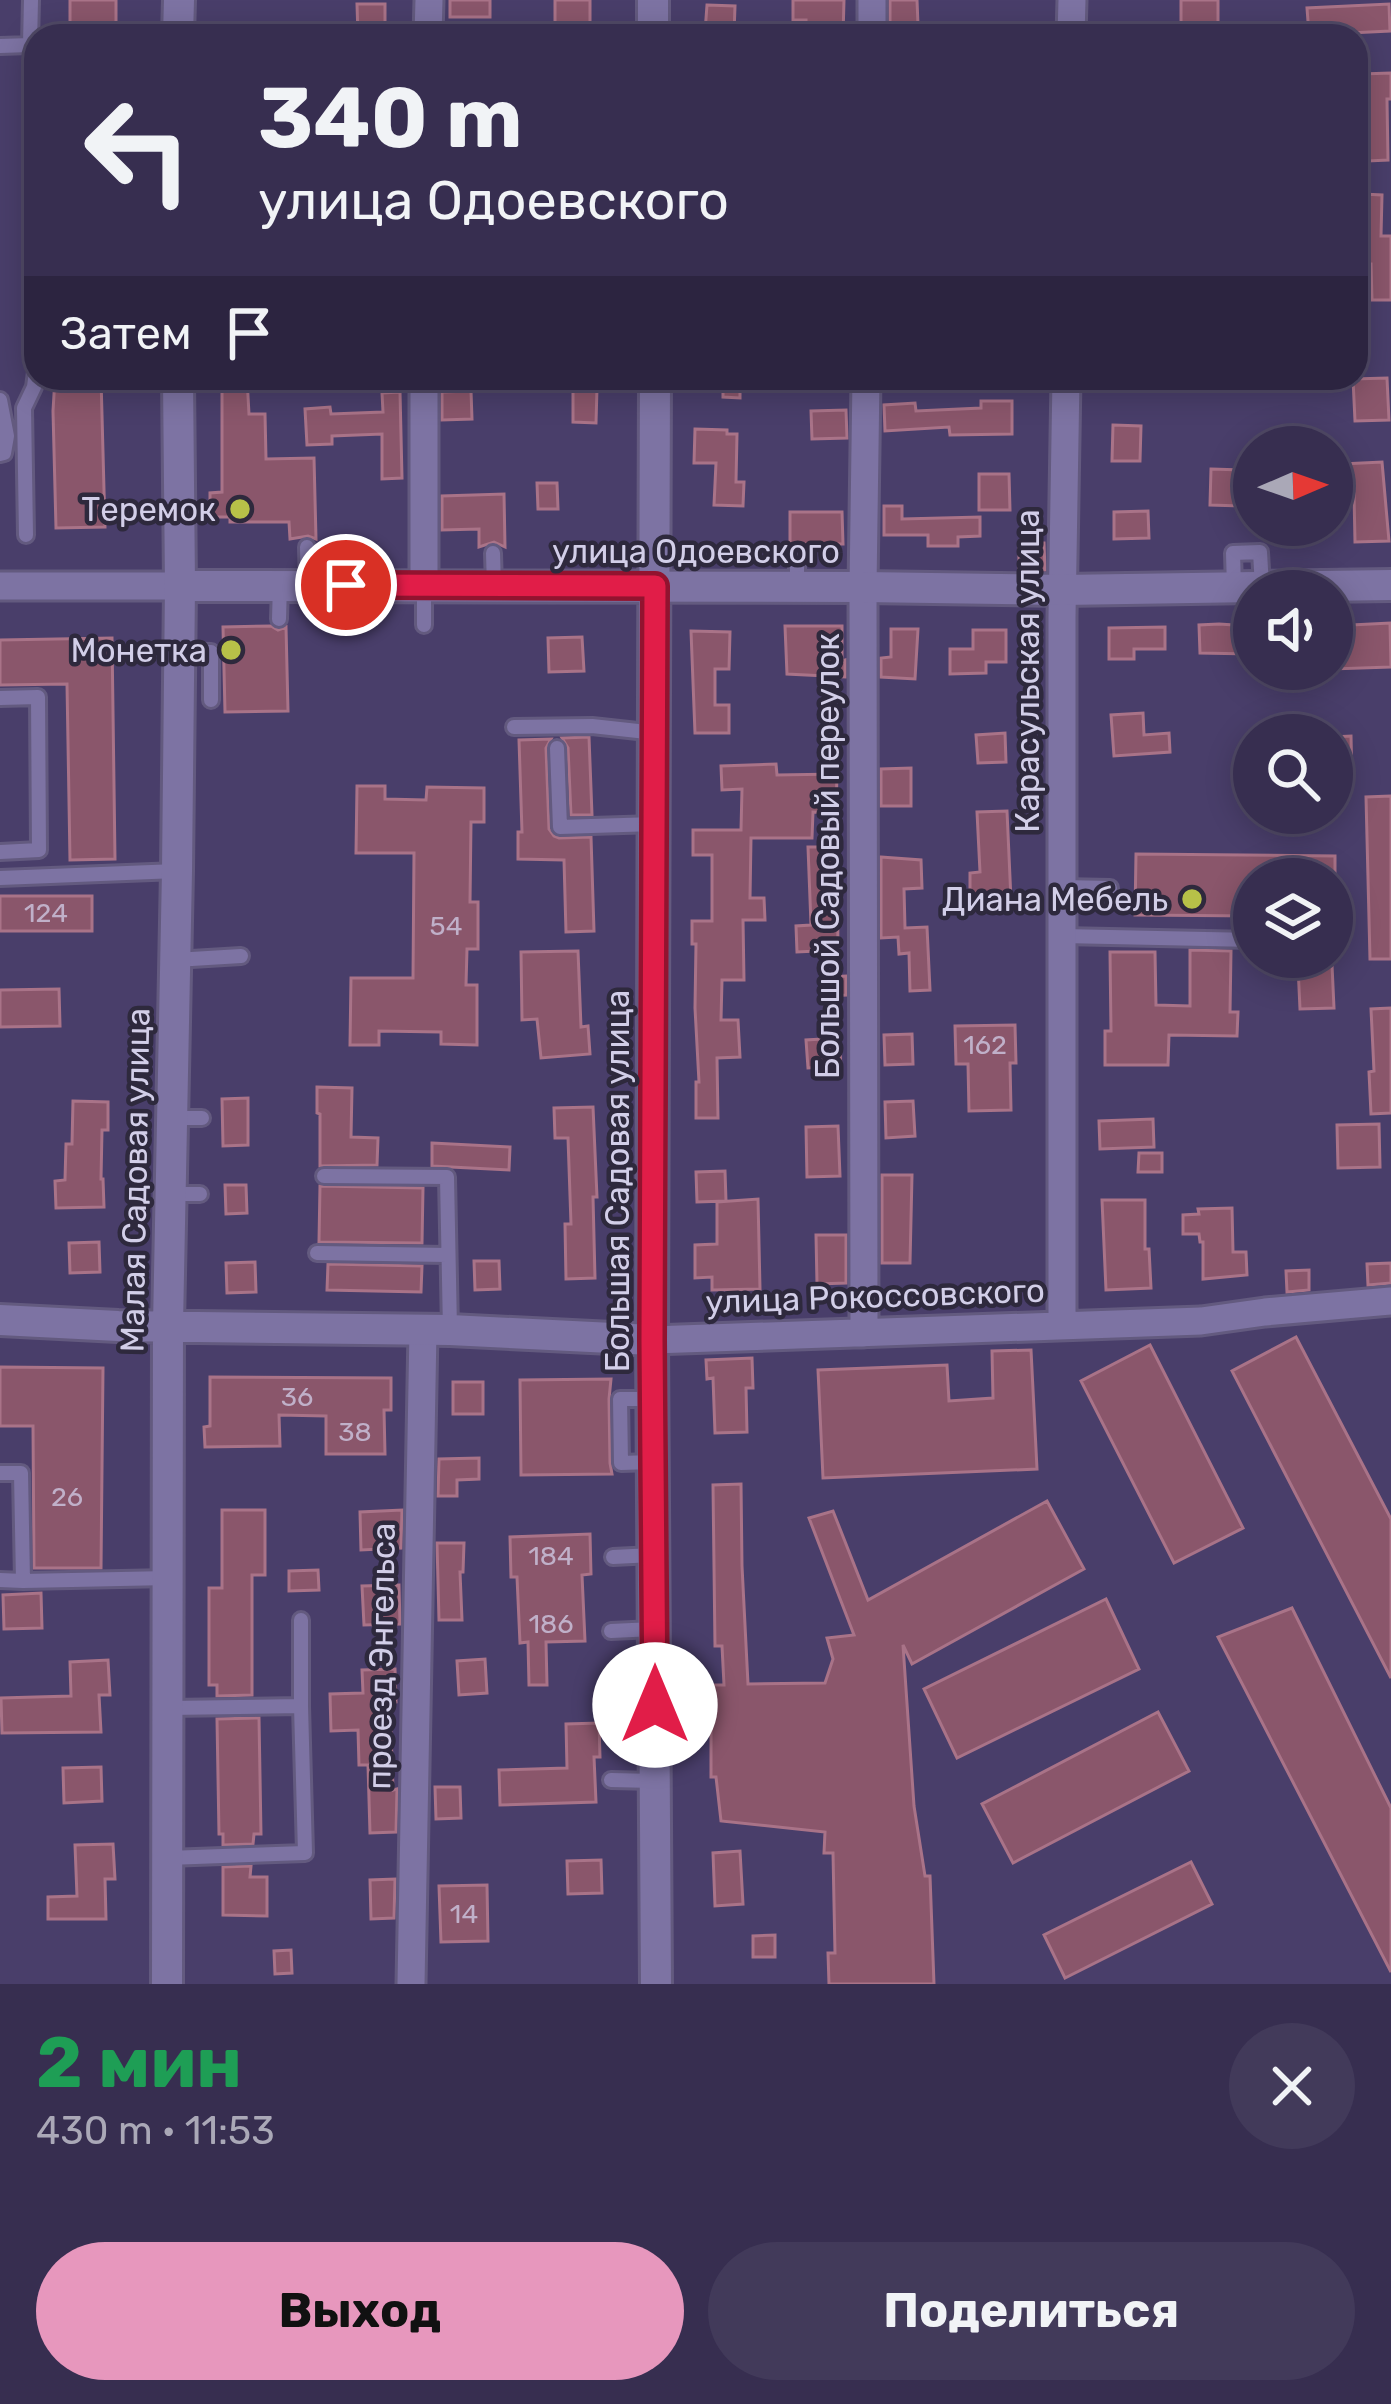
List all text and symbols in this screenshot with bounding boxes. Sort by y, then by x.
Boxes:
text: 340 m [258,68,523,168]
icon: left [60,72,216,228]
text: улица Одоевского [258,169,729,233]
icon: arrive [216,300,282,366]
text: Затем [60,307,192,360]
north arrow [1233,426,1353,546]
map controls [1233,426,1353,978]
place label: Теремок [81,490,216,529]
marker: Теремок [227,496,253,522]
street label: Карасульская улица [1008,509,1047,833]
street label: улица Одоевского [552,532,840,571]
pin [295,534,397,636]
icon: arrive [313,552,379,618]
button: sound [1233,570,1353,690]
place label: Монетка [70,631,207,670]
street label: Большой Садовый переулок [808,633,847,1079]
marker: Монетка [218,637,244,663]
button: search [1233,714,1353,834]
button: layers [1233,858,1353,978]
place label: Диана Мебель [942,880,1168,919]
marker: Диана Мебель [1179,886,1205,912]
house number: 124 [24,897,68,929]
house number: 54 [430,910,462,942]
street label: Большая Садовая улица [598,990,637,1372]
street label: Малая Садовая улица [112,1007,158,1353]
house number: 162 [963,1029,1007,1061]
street label: улица Рокоссовского [705,1271,1045,1321]
house number: 36 [281,1381,313,1413]
house number: 38 [338,1416,372,1448]
house number: 26 [51,1481,83,1513]
street label: проезд Энгельса [359,1522,403,1790]
house number: 184 [528,1540,574,1572]
house number: 186 [528,1608,574,1640]
position arrow [592,1642,718,1768]
house number: 14 [450,1898,478,1930]
text: 2 мин [36,2020,242,2105]
button: close [1229,2023,1355,2149]
text: 430 m · 11:53 [36,2108,275,2154]
button: Выход [36,2242,684,2380]
button: Поделиться [708,2242,1355,2380]

